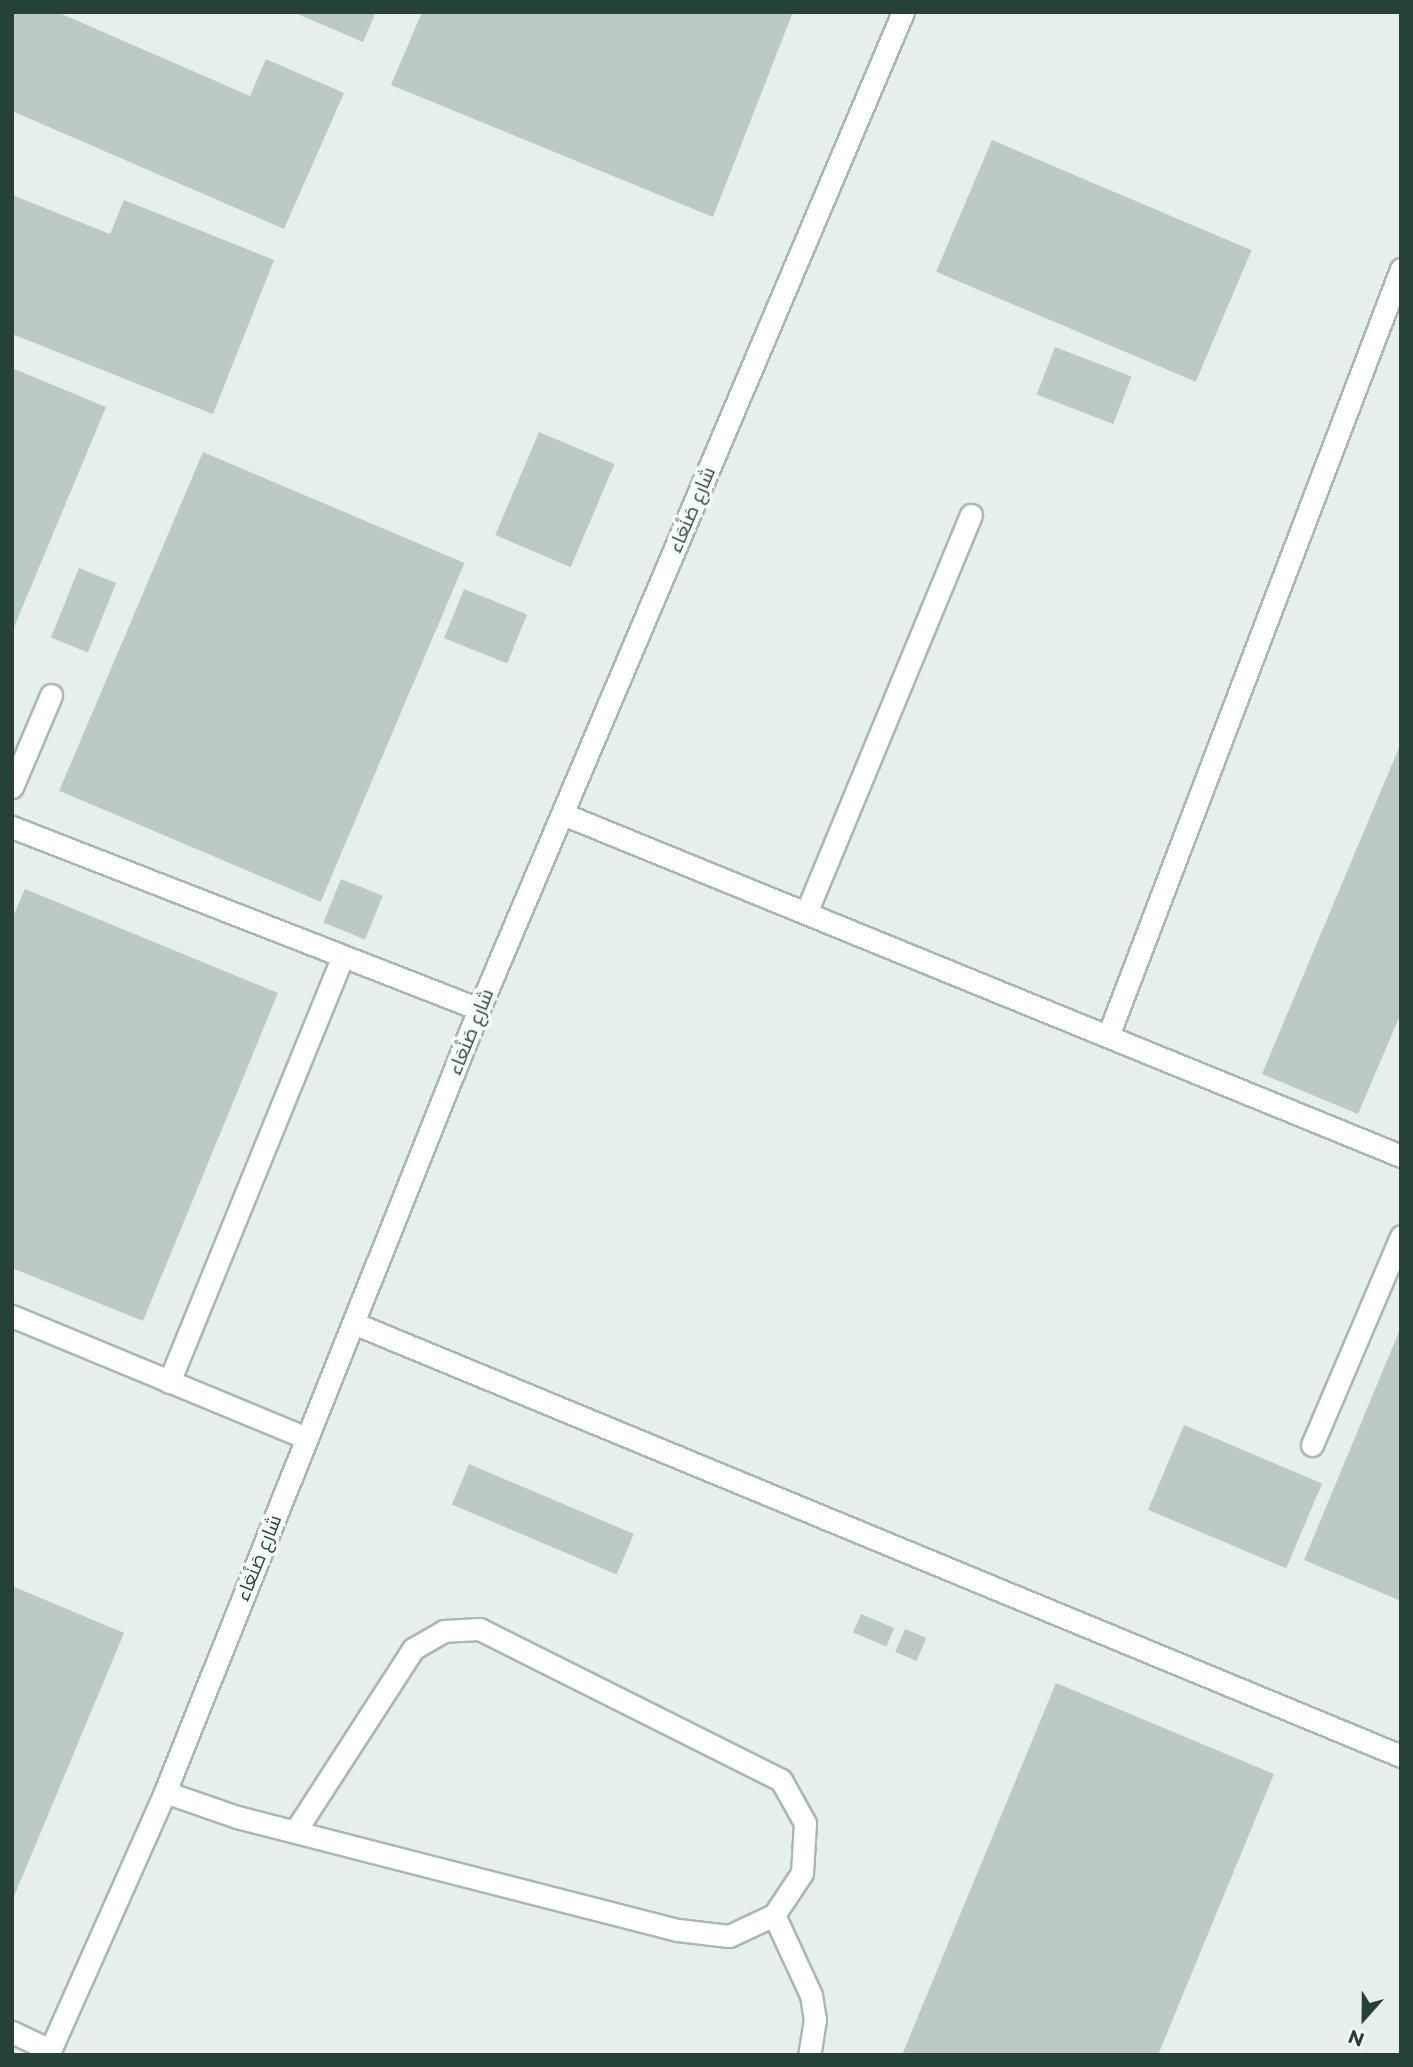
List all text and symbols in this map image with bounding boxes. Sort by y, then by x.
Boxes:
street label: شارع صَنْعَاء [664,464,720,556]
street label: شارع صَنْعَاء [443,986,499,1078]
street label: شارع صَنْعَاء [231,1512,287,1604]
north arrow [1329,1983,1399,2053]
text: N [1345,2025,1368,2052]

